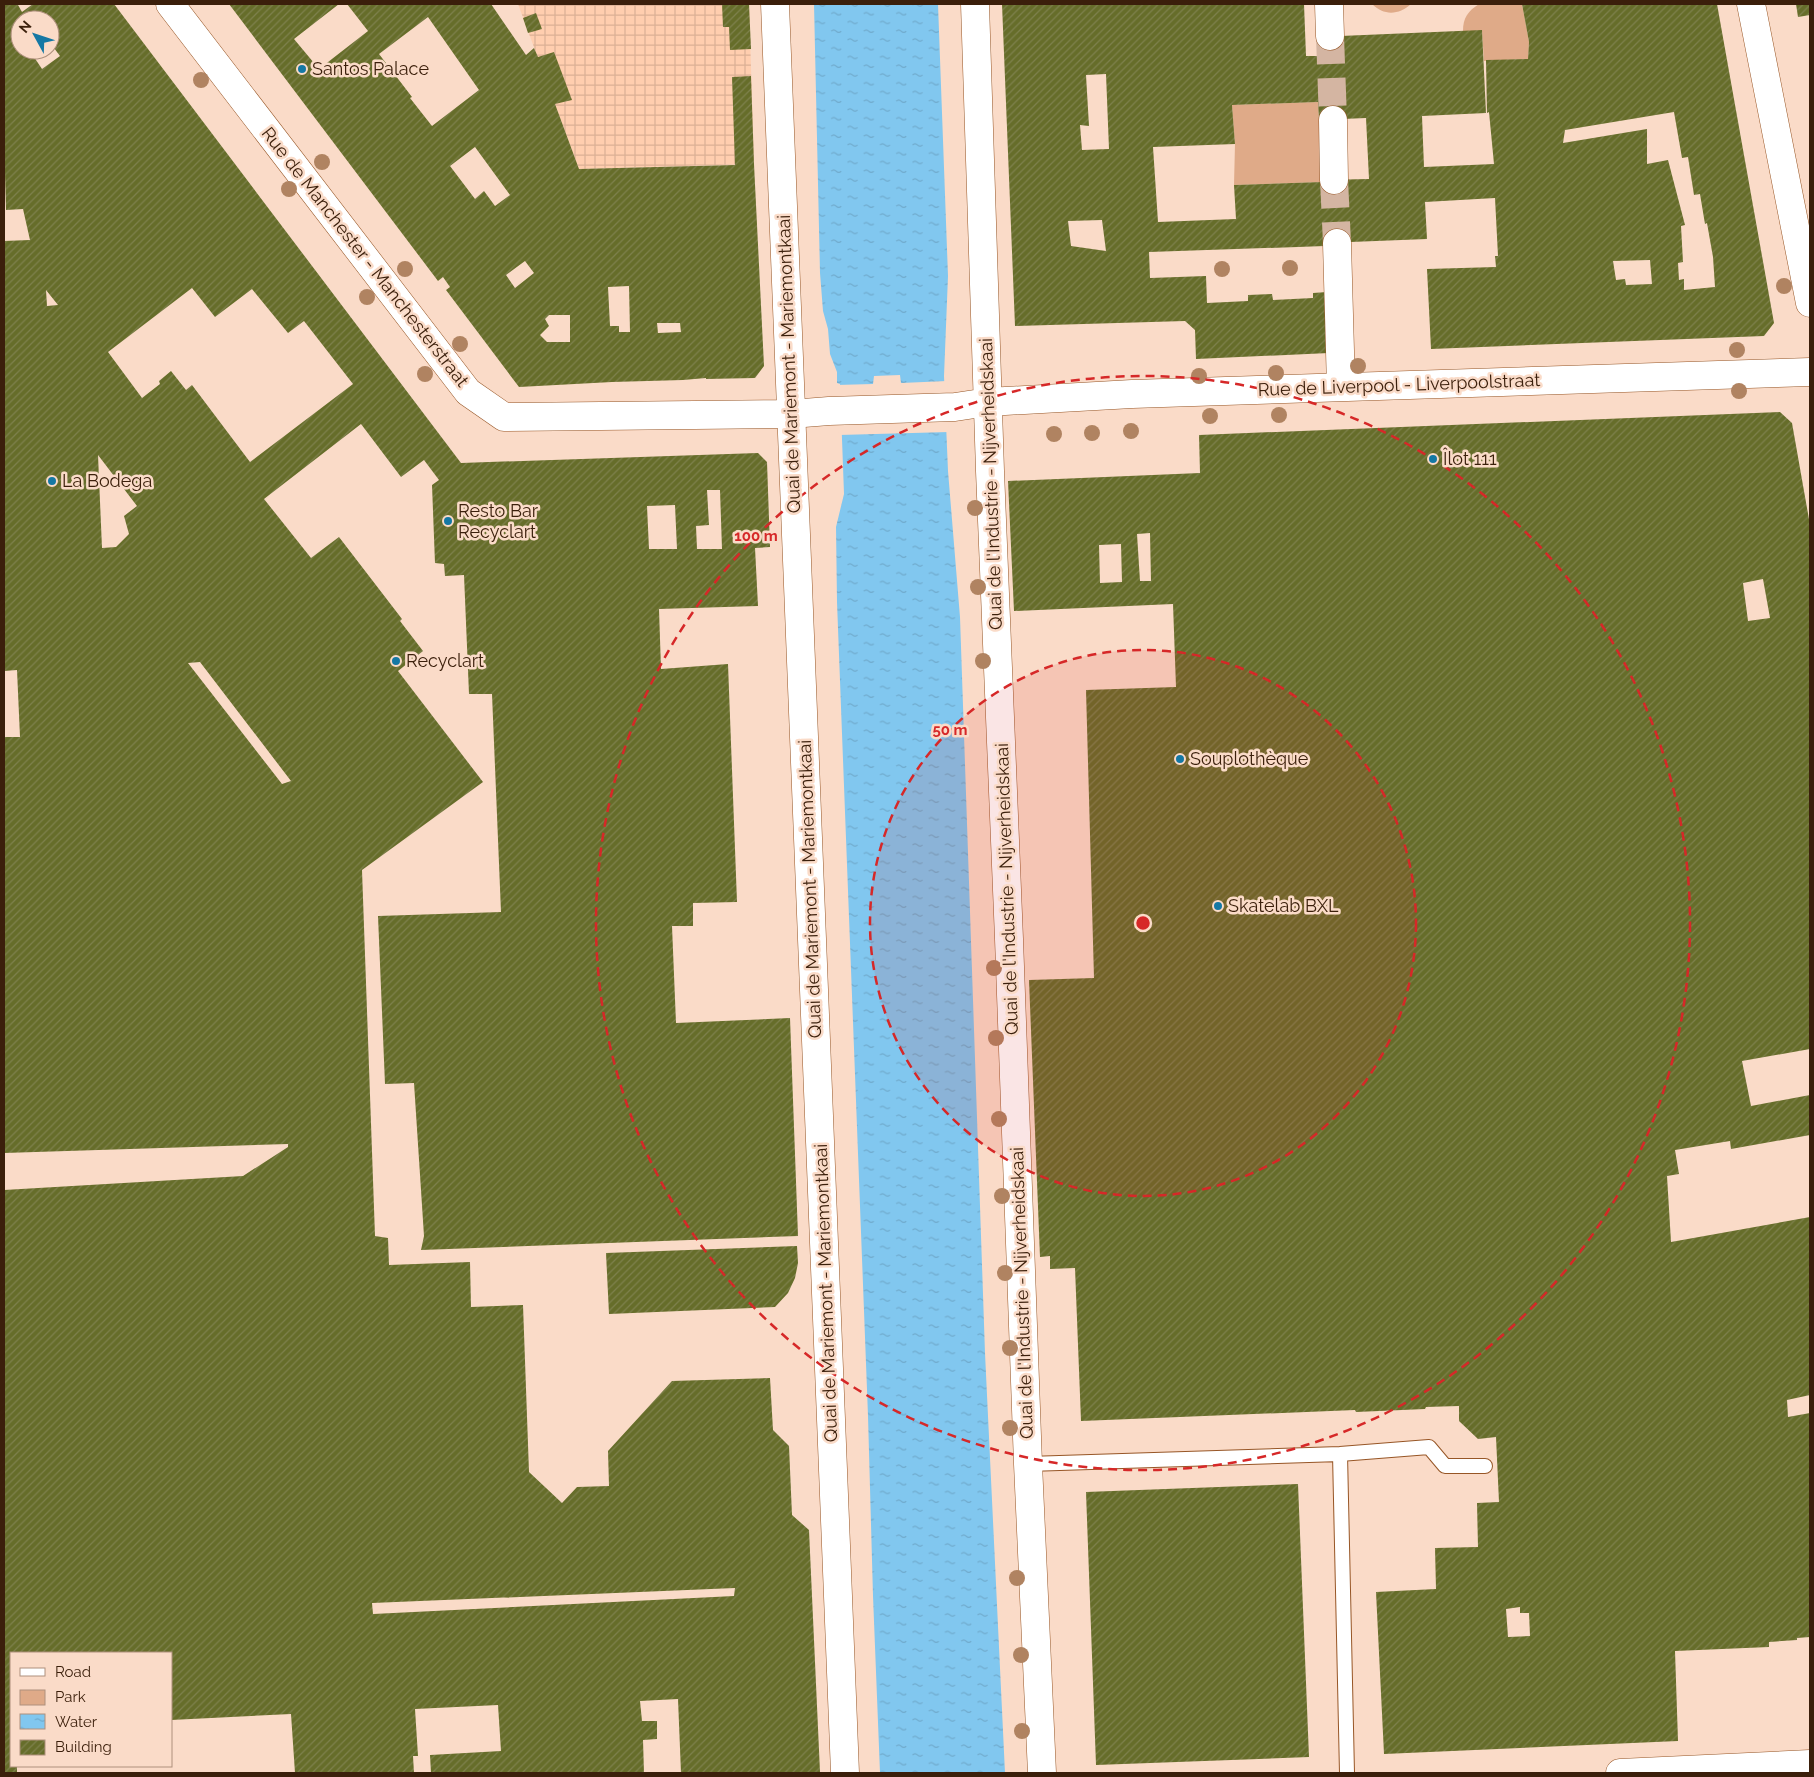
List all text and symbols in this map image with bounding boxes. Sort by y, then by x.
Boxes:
north arrow [10,10,60,60]
text: N [15,17,35,36]
place label: Santos Palace [312,58,429,79]
marker: Santos Palace [296,63,308,75]
street label: Rue de Manchester - Manchesterstraat [258,123,473,391]
street label: Quai de Mariemont - Mariemontkaai [773,214,804,514]
street label: Quai de l'Industrie - Nijverheidskaai [975,338,1006,630]
street label: Rue de Liverpool - Liverpoolstraat [1257,369,1541,400]
place label: Îlot 111 [1443,447,1497,469]
marker: Îlot 111 [1427,453,1439,465]
place label: La Bodega [62,470,152,491]
marker: La Bodega [46,475,58,487]
place label: Resto Bar Recyclart [458,500,539,542]
marker: Resto Bar Recyclart [442,515,454,527]
text: 100 m [734,527,778,545]
place label: Recyclart [406,650,484,671]
marker: Recyclart [390,655,402,667]
text: 50 m [932,721,968,739]
street label: Quai de Mariemont - Mariemontkaai [794,739,825,1039]
street label: Quai de l'Industrie - Nijverheidskaai [991,743,1022,1035]
place label: Souplothèque [1190,748,1309,769]
marker: Souplothèque [1174,753,1186,765]
place label: Skatelab BXL [1228,895,1339,916]
marker: Skatelab BXL [1212,900,1224,912]
centre of rings [1134,914,1152,932]
street label: Quai de Mariemont - Mariemontkaai [810,1143,841,1443]
street label: Quai de l'Industrie - Nijverheidskaai [1006,1147,1037,1439]
legend [10,1652,172,1767]
text: Road [55,1663,91,1681]
text: Park [55,1688,86,1706]
text: Water [55,1713,98,1731]
text: Building [55,1738,112,1756]

